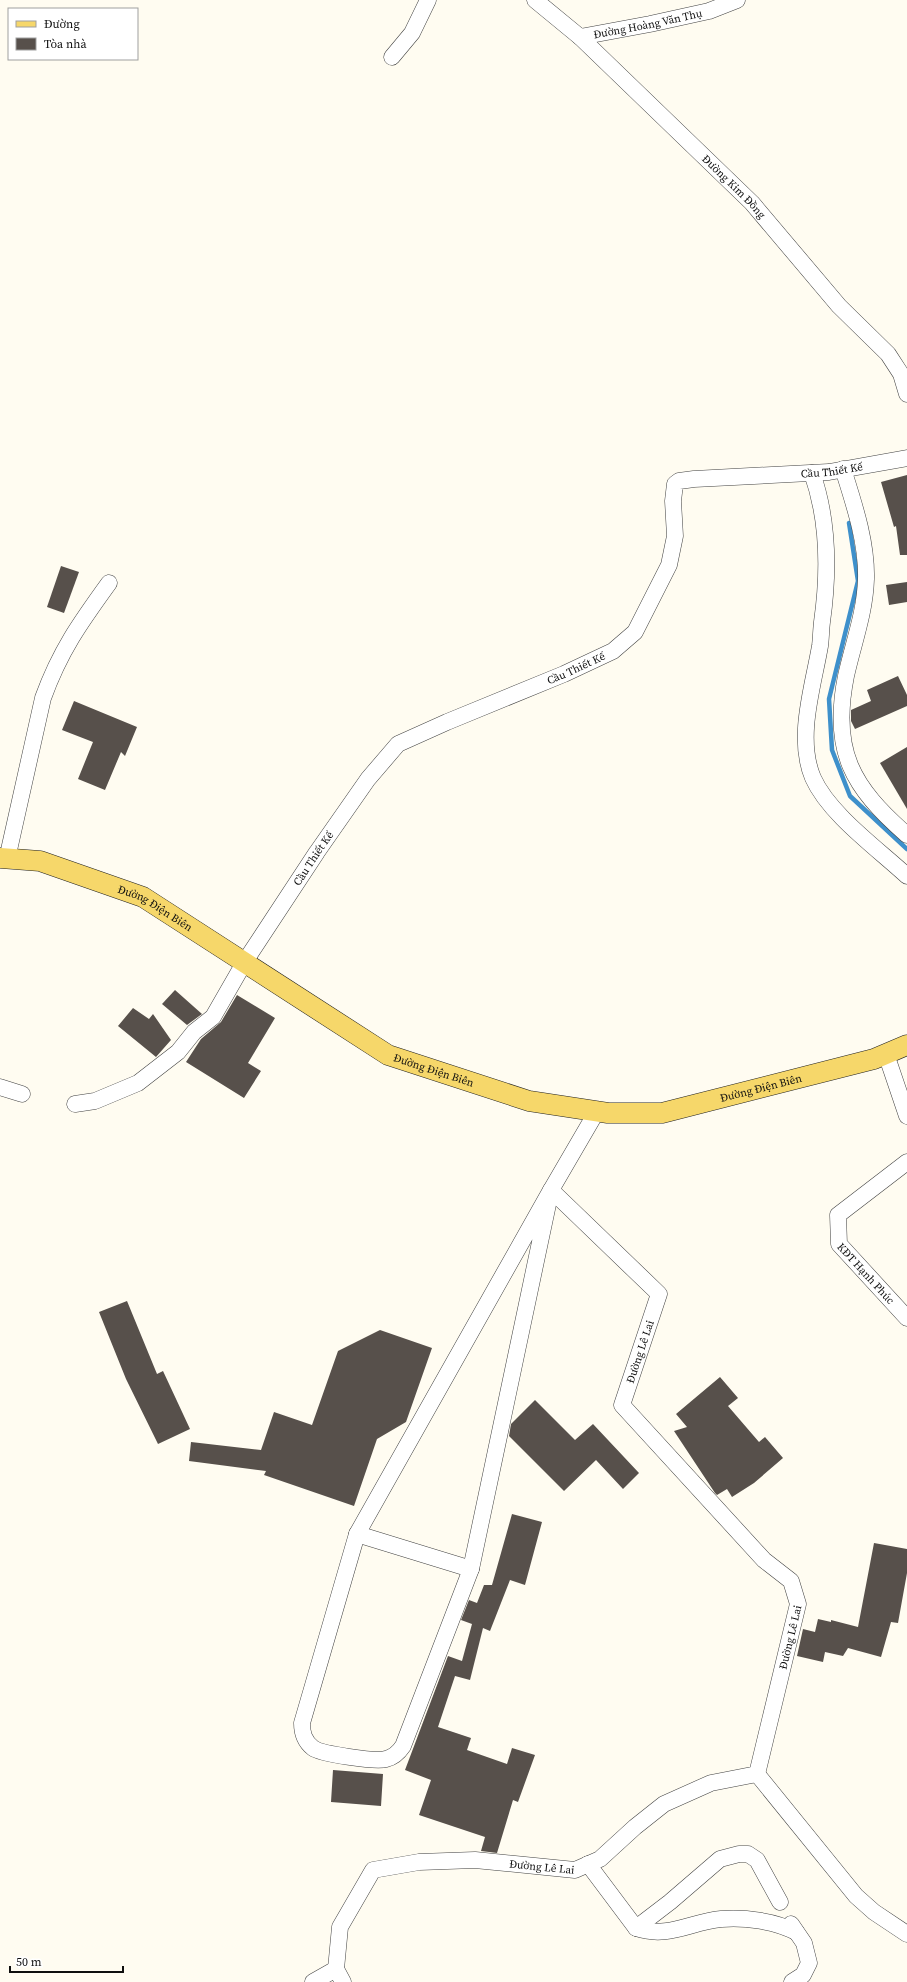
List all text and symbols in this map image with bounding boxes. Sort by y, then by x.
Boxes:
street label: Đường Hoàng Văn Thụ [592,5,704,42]
legend [8,8,138,60]
text: Đường [44,16,80,32]
text: Tòa nhà [44,36,87,52]
street label: Đường Kim Đồng [699,151,770,222]
street label: Cầu Thiết Kế [800,459,864,481]
street label: Cầu Thiết Kế [545,648,608,688]
street label: Cầu Thiết Kế [290,828,337,888]
street label: Đường Điện Biên [116,881,196,935]
street label: Đường Điện Biên [392,1050,476,1090]
street label: Đường Điện Biên [718,1070,804,1105]
street label: KĐT Hạnh Phúc [834,1239,899,1308]
street label: Đường Lê Lai [622,1318,657,1385]
street label: Đường Lê Lai [775,1604,805,1671]
street label: Đường Lê Lai [509,1856,575,1877]
scale bar [10,1948,123,1974]
text: 50 m [16,1954,42,1970]

